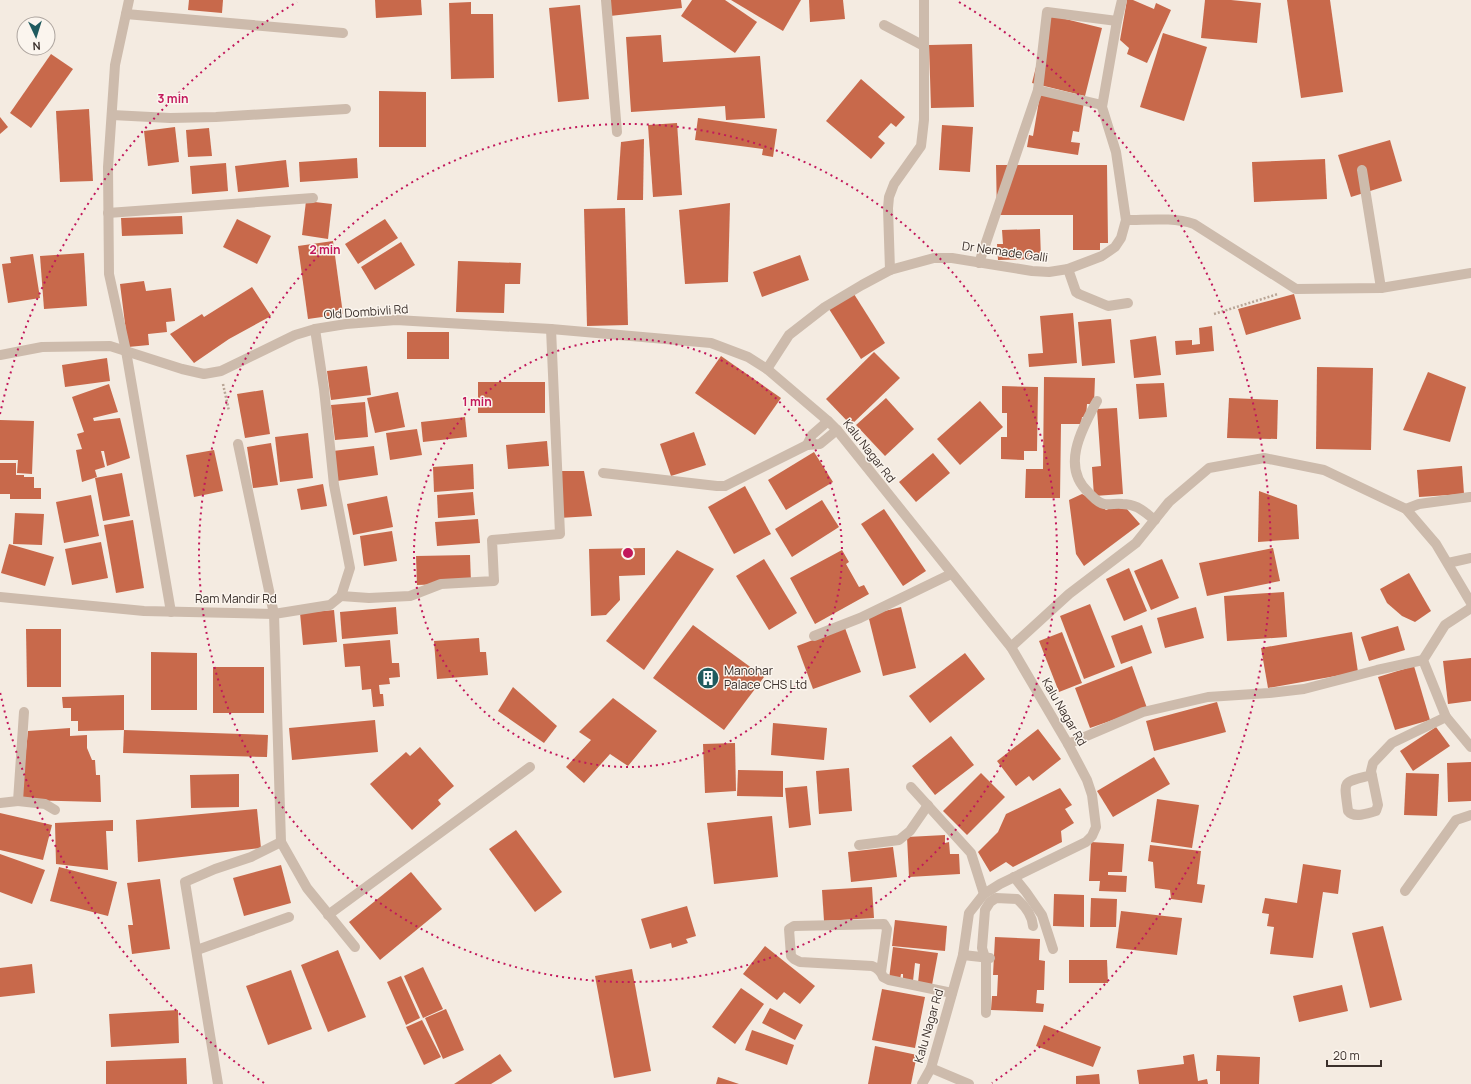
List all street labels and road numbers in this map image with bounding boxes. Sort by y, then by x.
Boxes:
street label: Dr Nemade Galli [961,237,1049,266]
street label: Old Dombivli Rd [323,300,409,323]
street label: Kalu Nagar Rd [839,415,900,486]
street label: Ram Mandir Rd [195,590,277,607]
street label: Kalu Nagar Rd [1038,675,1091,749]
street label: Kalu Nagar Rd [910,987,947,1065]

